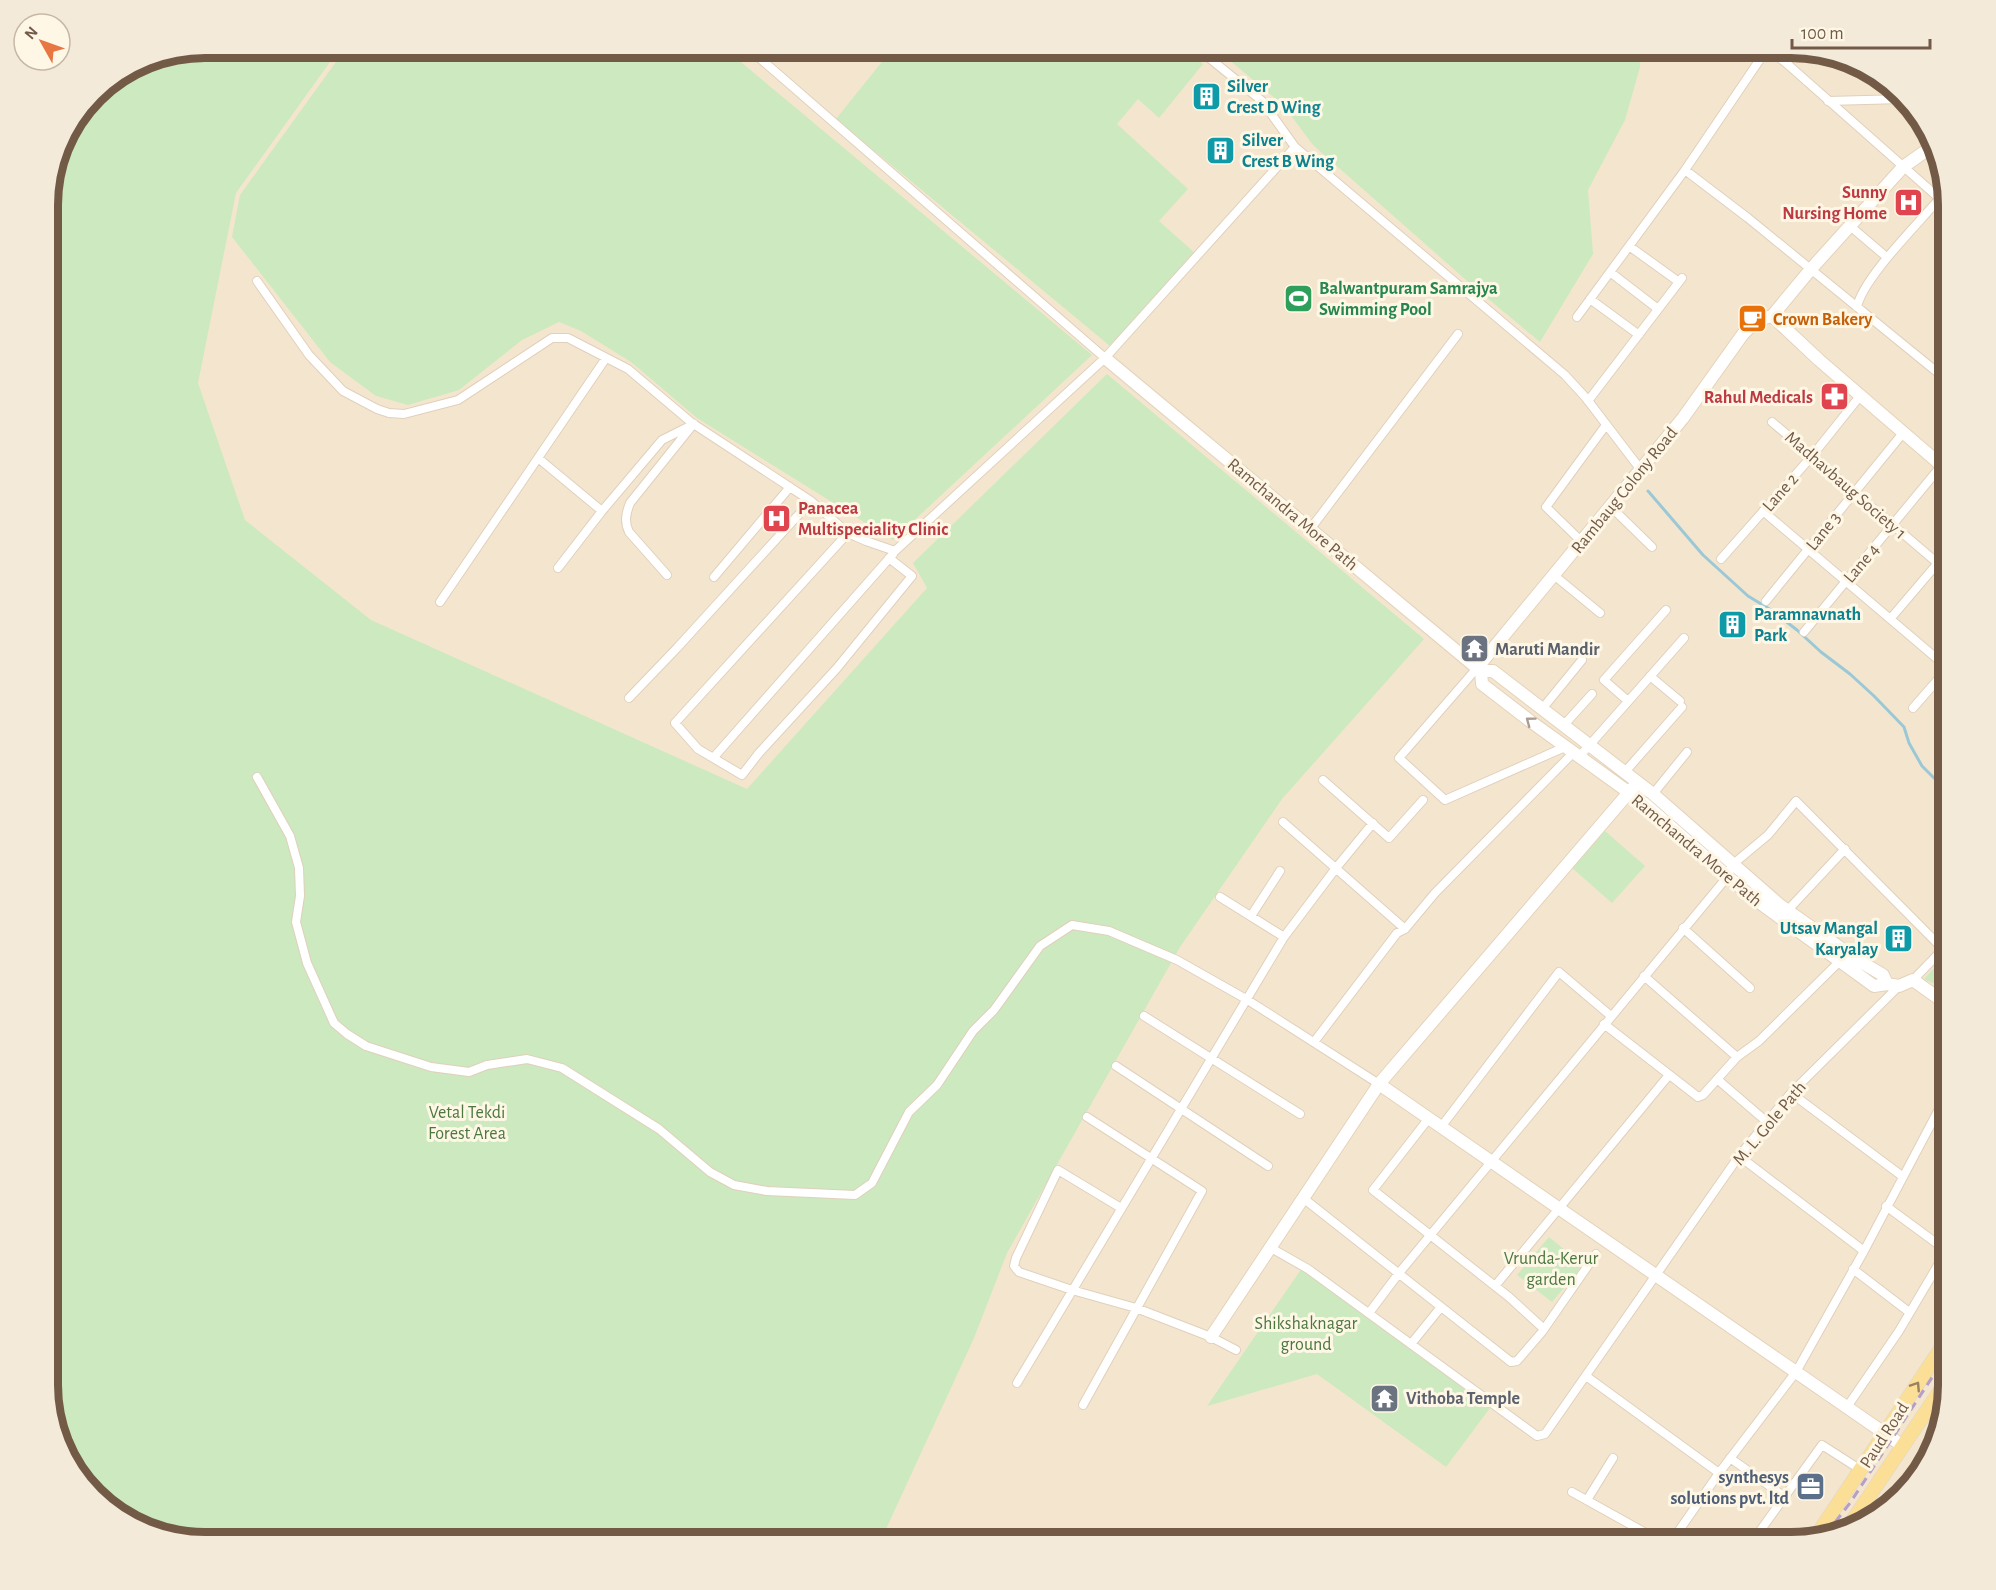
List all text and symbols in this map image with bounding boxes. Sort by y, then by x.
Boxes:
north arrow [12,12,72,72]
scale bar [1792,12,1930,50]
text: N [22,24,41,42]
text: 100 m [1801,25,1844,43]
place label: Silver Crest D Wing [1227,78,1321,117]
building icon: Silver Crest D Wing [1190,80,1222,112]
place label: Silver Crest B Wing [1242,132,1335,171]
building icon: Silver Crest B Wing [1205,134,1237,166]
place label: Sunny Nursing Home [1782,184,1888,223]
hospital icon: Sunny Nursing Home [1892,186,1924,218]
place label: Balwantpuram Samrajya Swimming Pool [1319,280,1498,319]
sports icon: Balwantpuram Samrajya Swimming Pool [1282,282,1314,314]
cafe icon: Crown Bakery [1736,303,1768,335]
place label: Crown Bakery [1773,311,1873,329]
pharmacy icon: Rahul Medicals [1818,381,1850,413]
place label: Rahul Medicals [1704,389,1813,407]
street label: Rambaug Colony Road [1568,424,1681,557]
street label: Madhavbaug Society 1 [1781,428,1909,543]
street label: Ramchandra More Path [1224,455,1361,574]
street label: Lane 2 [1759,470,1802,515]
place label: Panacea Multispeciality Clinic [798,500,948,539]
hospital icon: Panacea Multispeciality Clinic [761,502,793,534]
street label: Lane 3 [1803,509,1844,554]
street label: Lane 4 [1840,540,1883,587]
place label: Paramnavnath Park [1754,606,1861,645]
building icon: Paramnavnath Park [1717,608,1749,640]
temple icon: Maruti Mandir [1458,633,1490,665]
place label: Maruti Mandir [1495,641,1600,659]
one-way arrow [1526,718,1537,729]
street label: Ramchandra More Path [1628,791,1765,910]
place label: Utsav Mangal Karyalay [1780,920,1879,959]
building icon: Utsav Mangal Karyalay [1883,922,1915,954]
street label: M. L. Gole Path [1730,1078,1810,1169]
park label: Vetal Tekdi Forest Area [428,1104,506,1143]
park label: Vrunda-Kerur garden [1504,1250,1598,1289]
park label: Shikshaknagar ground [1255,1315,1358,1354]
one-way arrow [1909,1381,1920,1392]
temple icon: Vithoba Temple [1369,1382,1401,1414]
place label: Vithoba Temple [1406,1390,1520,1408]
street label: Paud Road [1857,1399,1913,1472]
place label: synthesys solutions pvt. ltd [1670,1469,1790,1508]
office icon: synthesys solutions pvt. ltd [1794,1471,1826,1503]

